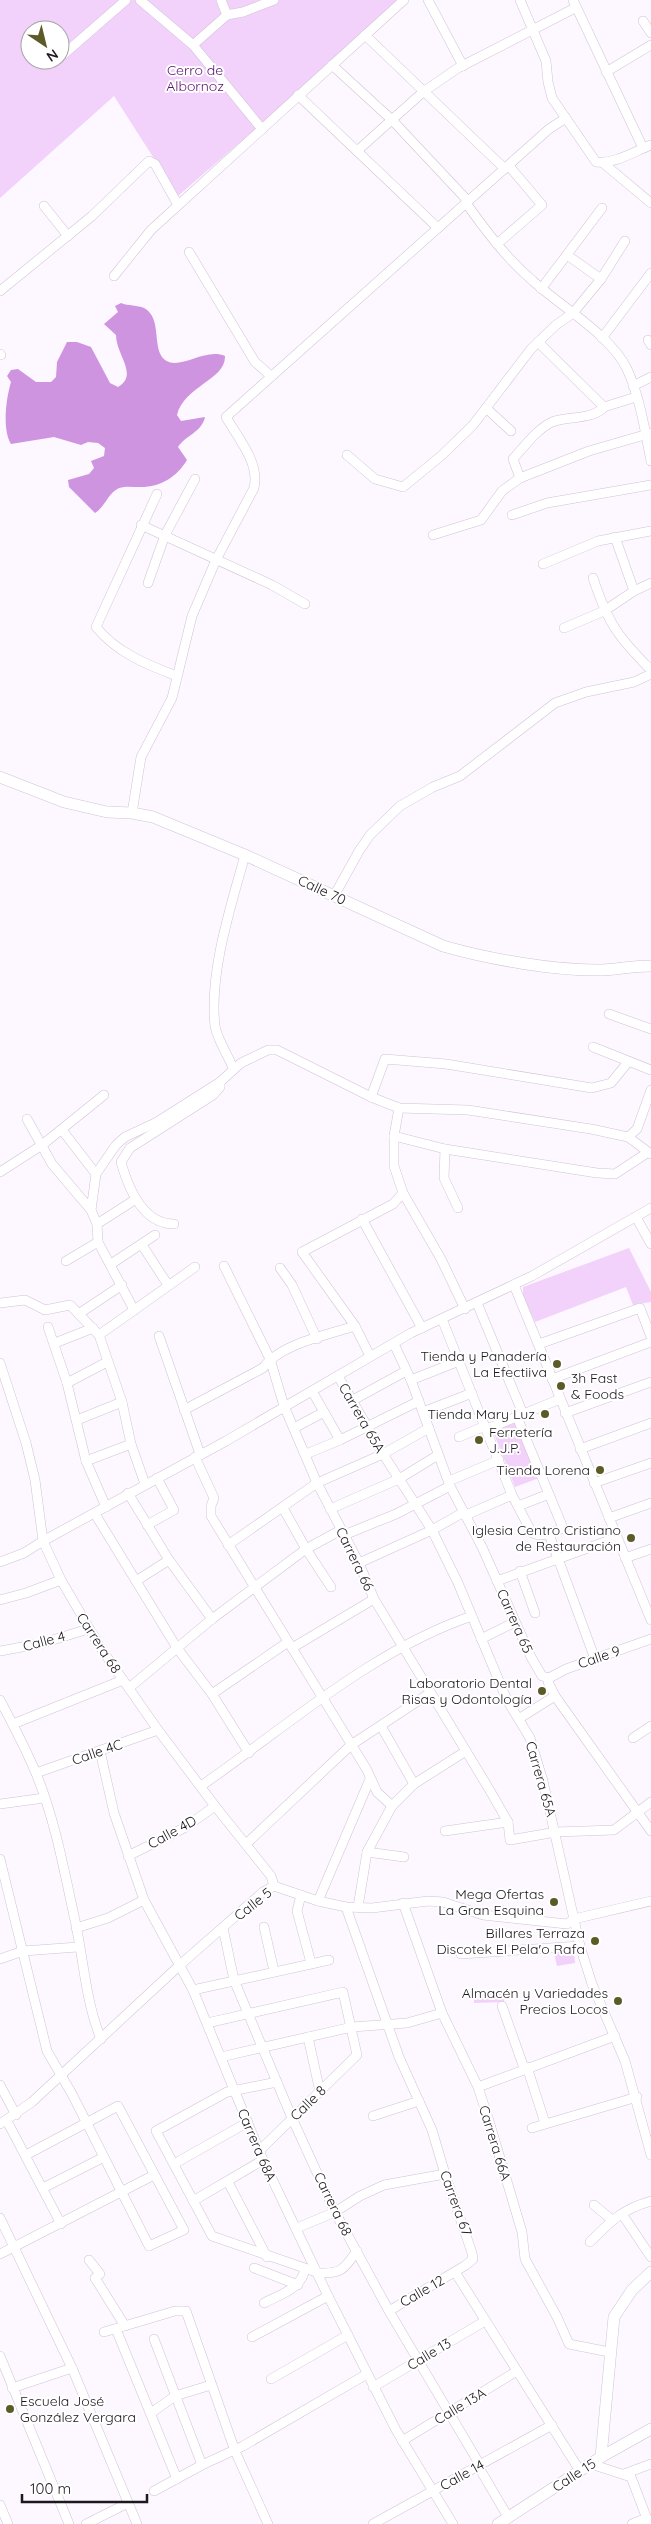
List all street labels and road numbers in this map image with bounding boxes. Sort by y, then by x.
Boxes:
street label: Calle 70 [295,871,349,909]
street label: Carrera 65A [335,1380,389,1456]
street label: Carrera 66 [332,1524,378,1594]
street label: Carrera 65 [493,1586,537,1656]
street label: Carrera 68 [73,1609,125,1677]
street label: Calle 4 [21,1627,67,1655]
street label: Calle 9 [576,1641,623,1673]
street label: Calle 4C [69,1735,125,1769]
street label: Carrera 65A [522,1739,560,1819]
street label: Calle 4D [144,1811,200,1853]
street label: Calle 5 [230,1884,276,1924]
street label: Calle 8 [286,2082,330,2124]
street label: Carrera 66A [475,2103,515,2183]
street label: Carrera 68A [234,2106,280,2184]
street label: Carrera 67 [436,2168,476,2238]
street label: Carrera 68 [310,2169,356,2239]
street label: Calle 12 [396,2271,448,2311]
street label: Calle 13 [404,2334,454,2374]
street label: Calle 13A [431,2384,489,2428]
street label: Calle 15 [549,2454,599,2496]
street label: Calle 14 [437,2455,487,2495]

